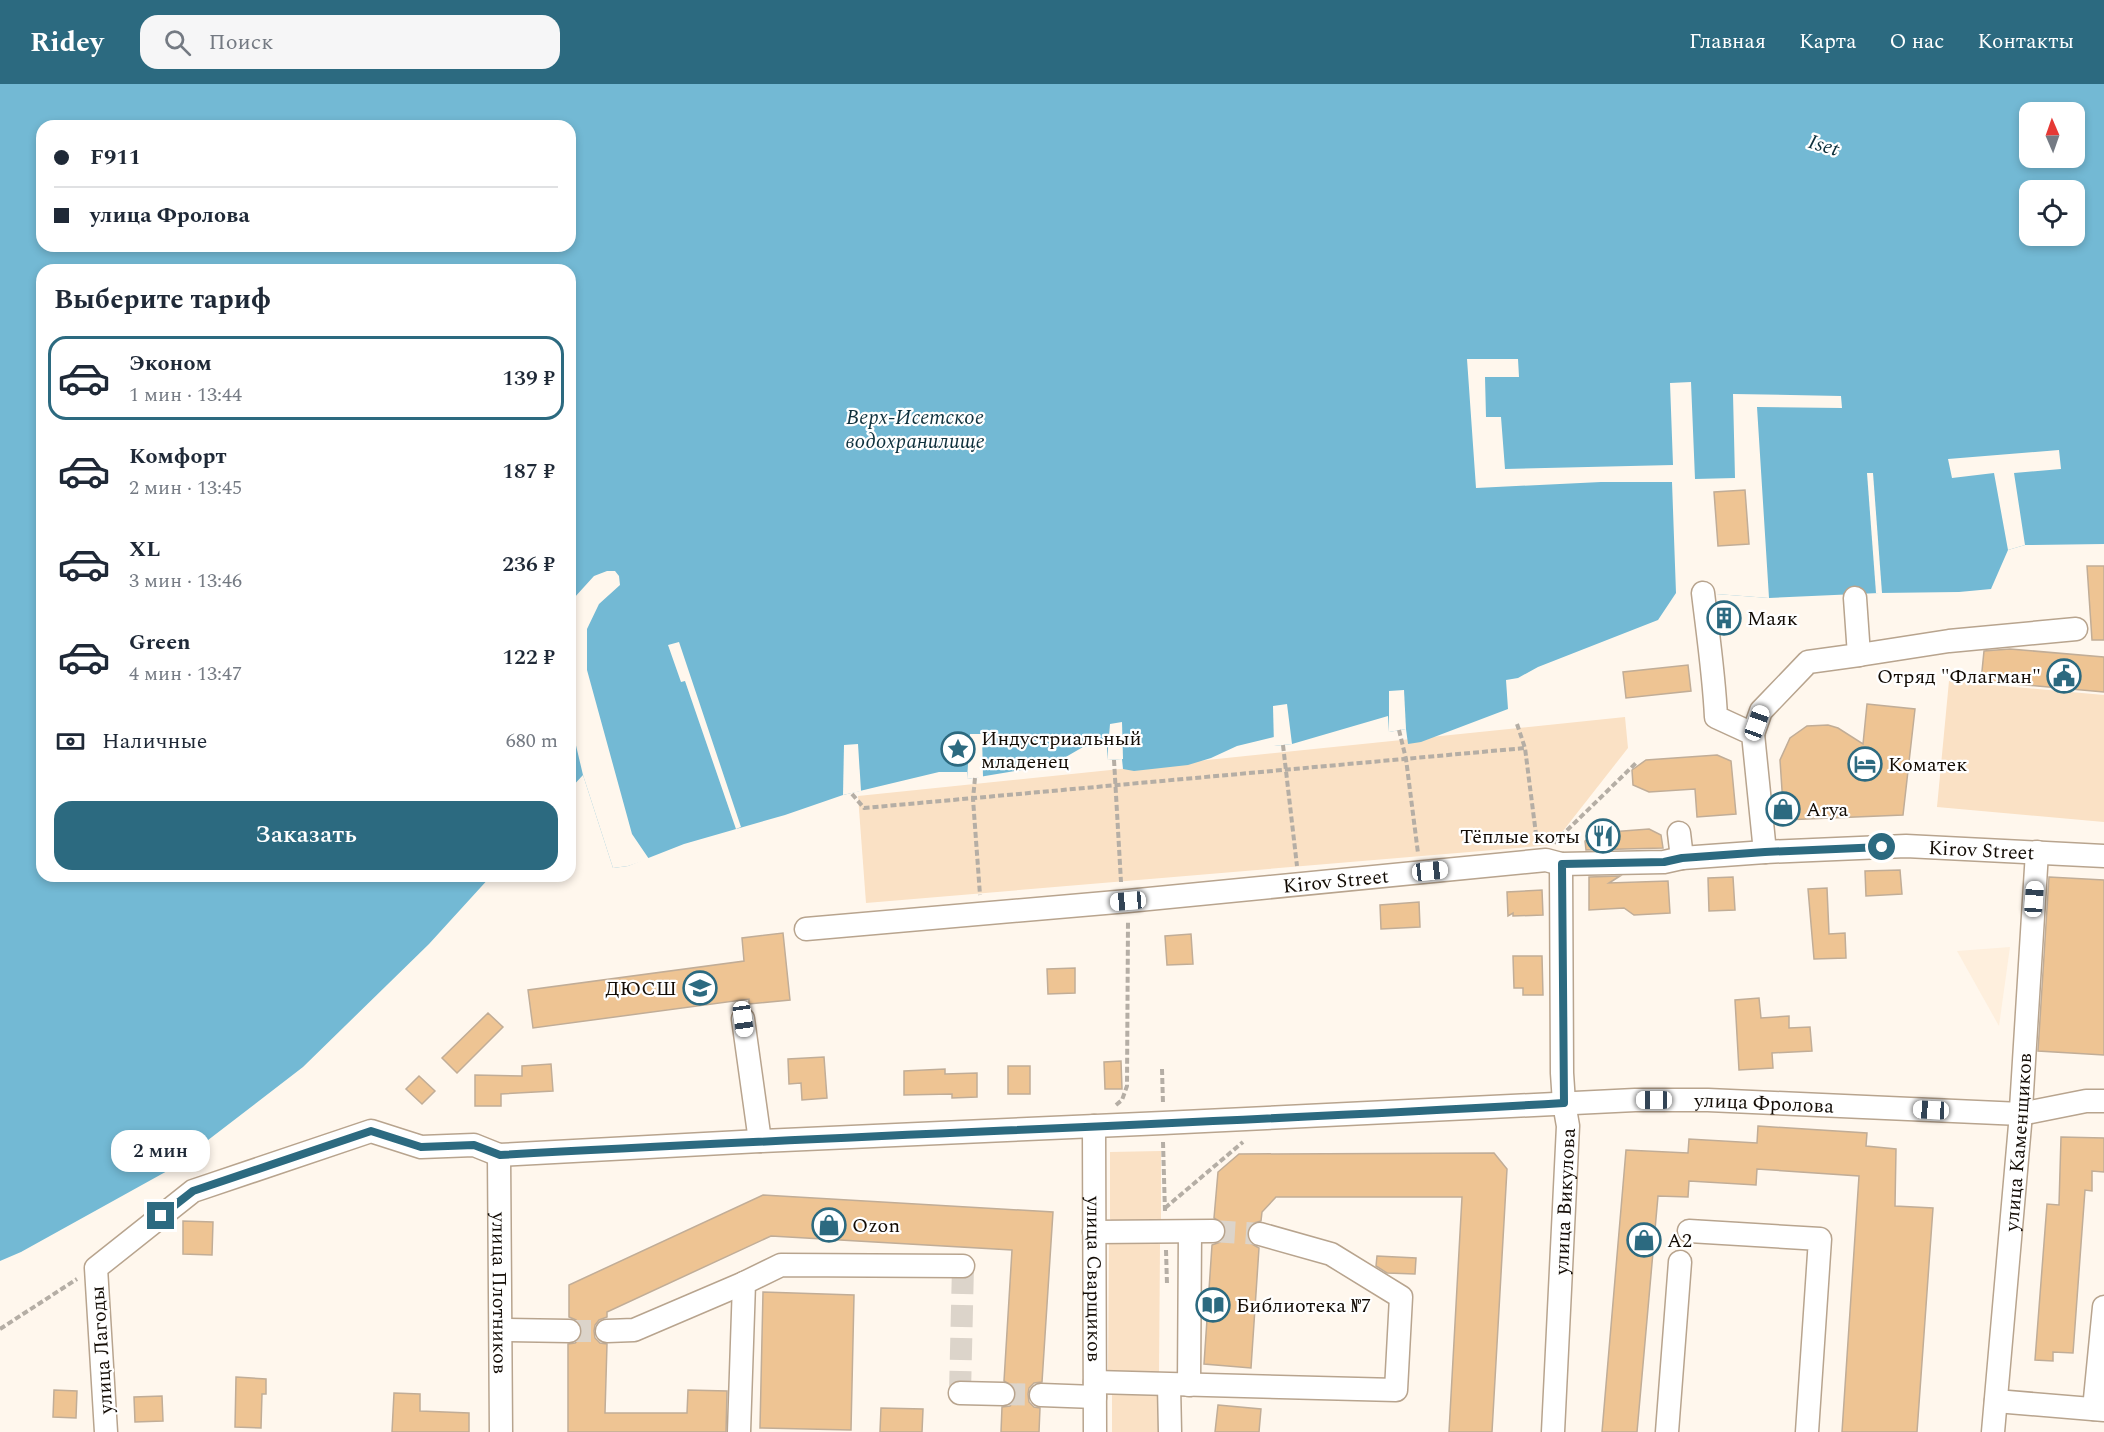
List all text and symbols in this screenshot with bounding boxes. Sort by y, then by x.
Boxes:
search box [140,15,560,69]
text: Ridey [30,21,104,64]
icon: search [161,26,194,59]
text: Поиск [209,26,274,59]
text: Главная [1689,26,1766,58]
text: Карта [1799,26,1856,58]
text: О нас [1889,26,1944,58]
text: Контакты [1977,26,2074,58]
north arrow [2019,102,2085,168]
map controls [2019,102,2085,246]
water label: Iset [1804,126,1843,166]
text: F911 [90,141,141,174]
button: locate [2019,180,2085,246]
text: улица Фролова [90,199,250,232]
text: Выберите тариф [54,279,271,321]
text: Эконом [129,347,212,380]
icon: car [57,351,111,405]
text: 139 ₽ [502,362,555,395]
text: 1 мин · 13:44 [129,380,242,410]
water label: Верх-Исетское водохранилище [845,402,985,458]
text: Комфорт [129,440,227,473]
icon: car [57,444,111,498]
text: 187 ₽ [502,455,555,488]
text: 2 мин · 13:45 [129,473,242,503]
text: XL [129,533,160,566]
icon: car [57,537,111,591]
text: 236 ₽ [502,548,555,581]
text: 3 мин · 13:46 [129,566,242,596]
building icon: Маяк [1706,600,1742,636]
place label: Маяк [1747,604,1798,634]
text: Green [129,626,191,659]
icon: car [57,630,111,684]
text: 122 ₽ [502,641,555,674]
public building icon: Отряд "Флагман" [2046,658,2082,694]
text: 4 мин · 13:47 [129,659,242,689]
place label: Отряд "Флагман" [1877,662,2041,692]
car [1742,703,1772,743]
place label: Индустриальный младенец [981,724,1142,777]
icon: cash [54,725,87,758]
text: Наличные [102,725,207,758]
text: 680 m [506,726,558,756]
place icon: Индустриальный младенец [940,731,976,767]
hotel icon: Коматек [1847,746,1883,782]
place label: Коматек [1888,750,1967,780]
shop icon: Arya [1765,791,1801,827]
place label: Arya [1806,795,1849,825]
button: Заказать [54,801,558,870]
restaurant icon: Тёплые коты [1585,818,1621,854]
place label: Тёплые коты [1460,822,1580,852]
route start [1868,833,1895,860]
street label: Kirov Street [1927,833,2035,868]
car [1411,860,1449,882]
street label: Kirov Street [1281,861,1390,902]
car [2024,880,2044,918]
car [1109,890,1147,912]
school or university icon: ДЮСШ [682,970,718,1006]
place label: ДЮСШ [605,974,677,1004]
car [732,1000,754,1038]
street label: улица Каменщиков [1997,1052,2040,1233]
street label: улица Фролова [1693,1086,1835,1122]
car [1636,1091,1672,1109]
car [1913,1100,1949,1120]
street label: улица Викулова [1547,1127,1584,1276]
callout: 2 мин [112,1129,210,1171]
text: 2 мин [133,1136,188,1166]
street label: улица Сварщиков [1078,1195,1109,1362]
route end [147,1202,174,1229]
shop icon: Ozon [811,1207,847,1243]
street label: улица Плотников [483,1211,515,1374]
place label: Ozon [852,1211,900,1241]
shop icon: А2 [1626,1222,1662,1258]
place label: А2 [1667,1226,1692,1256]
street label: улица Лагоды [83,1285,122,1416]
library icon: Библиотека №7 [1195,1287,1231,1323]
place label: Библиотека №7 [1236,1291,1371,1321]

